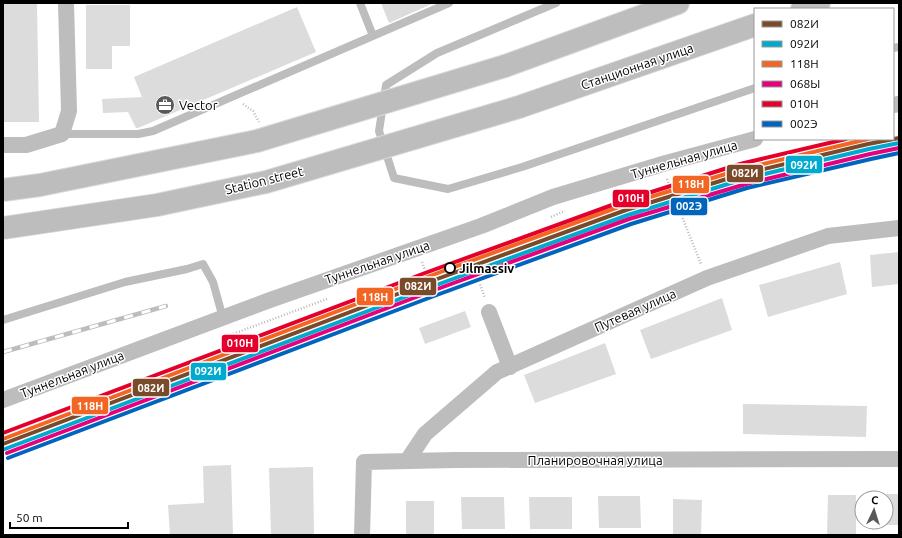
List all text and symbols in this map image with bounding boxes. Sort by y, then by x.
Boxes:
legend [754,8,894,140]
text: 082И [790,17,819,30]
text: 092И [790,37,819,50]
street label: Станционная улица [579,40,695,92]
text: 118Н [790,57,819,70]
text: 068Ы [790,77,820,90]
office icon: Vector [154,94,176,116]
text: 010Н [790,97,819,110]
place label: Vector [179,98,218,112]
text: 002Э [790,117,818,130]
street label: Туннельная улица [629,137,739,181]
line badge: 092И [785,155,823,174]
text: 092И [791,159,817,171]
street label: Station street [224,164,304,196]
line badge: 082И [726,164,764,183]
text: 082И [732,167,758,179]
line badge: 118Н [672,175,710,194]
text: 118Н [678,178,704,190]
line badge: 010Н [612,189,650,208]
text: 010Н [618,192,644,204]
line badge: 002Э [670,197,708,216]
text: 002Э [676,200,702,212]
street label: Туннельная улица [323,237,431,287]
place label: Jilmassiv [459,261,514,275]
marker: Jilmassiv [444,262,456,274]
line badge: 082И [399,277,437,296]
text: 082И [405,280,431,292]
street label: Путевая улица [592,286,678,334]
line badge: 118Н [356,287,394,306]
text: 118Н [362,291,388,303]
line badge: 010Н [221,334,259,353]
text: 010Н [227,337,253,349]
street label: Туннельная улица [18,348,126,400]
line badge: 092И [190,362,227,381]
text: 092И [195,365,221,377]
line badge: 082И [132,378,170,397]
text: 082И [138,382,164,394]
line badge: 118Н [71,396,109,415]
text: 118Н [77,400,103,412]
street label: Планировочная улица [527,453,663,467]
north arrow [854,490,894,530]
text: С [871,494,879,506]
scale bar [10,504,128,530]
text: 50 m [16,511,43,524]

